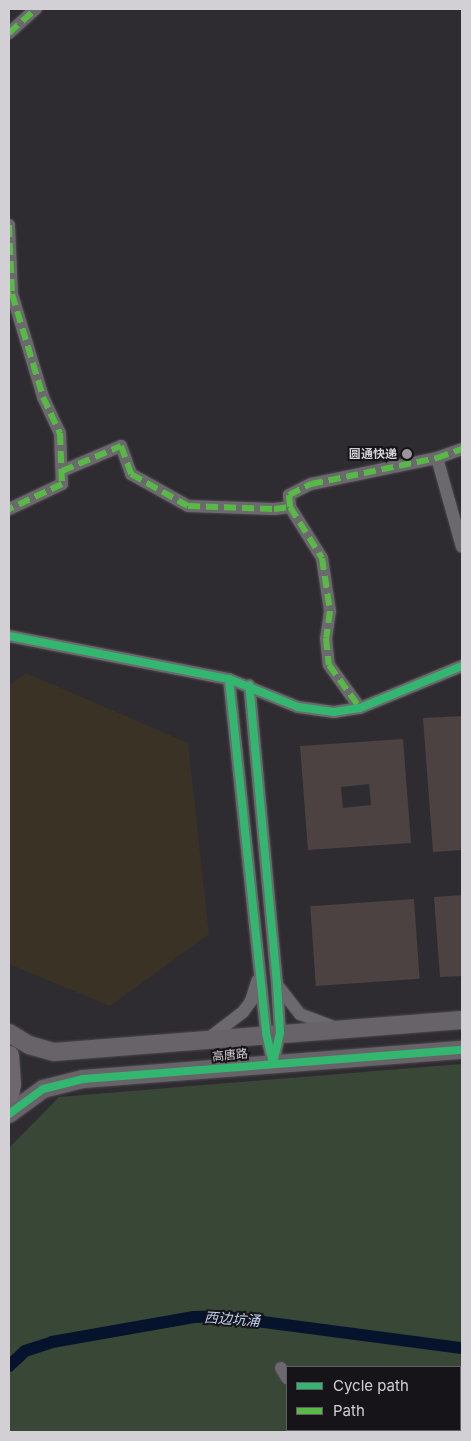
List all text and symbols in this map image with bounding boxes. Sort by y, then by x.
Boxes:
place label: 圆通快递 [349,447,397,461]
marker: 圆通快递 [401,448,413,460]
street label: 高唐路 [211,1046,249,1064]
water label: 西边坑涌 [203,1309,261,1329]
legend [286,1366,461,1431]
text: Cycle path [333,1376,409,1395]
text: Path [333,1401,365,1420]

